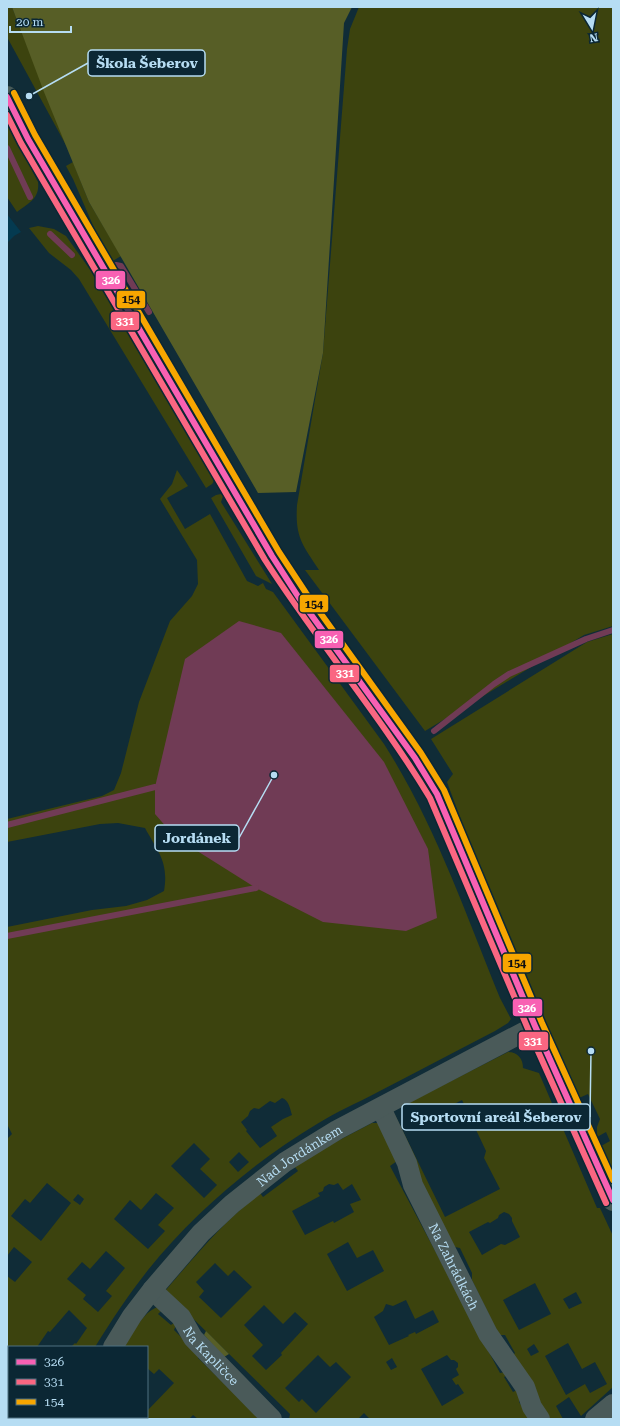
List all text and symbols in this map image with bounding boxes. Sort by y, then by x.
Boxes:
scale bar [10,8,71,34]
north arrow [572,8,612,48]
text: 20 m [16,15,43,29]
text: N [588,30,599,45]
callout: Škola Šeberov [88,50,205,76]
text: Škola Šeberov [96,55,198,71]
line badge: 326 [95,270,126,290]
text: 326 [102,274,120,287]
line badge: 154 [116,290,146,309]
text: 154 [122,293,141,306]
line badge: 331 [110,311,140,331]
text: 331 [116,315,134,328]
line badge: 154 [299,594,329,613]
text: 154 [305,598,324,611]
line badge: 326 [314,630,344,649]
text: 326 [320,633,338,646]
line badge: 331 [329,664,360,683]
text: 331 [336,667,354,680]
callout: Jordánek [155,825,239,851]
text: Jordánek [163,830,231,846]
line badge: 154 [502,953,532,973]
text: 154 [508,957,527,970]
line badge: 326 [512,998,543,1017]
text: 326 [518,1002,536,1015]
line badge: 331 [518,1031,549,1051]
text: 331 [524,1035,542,1048]
callout: Sportovní areál Šeberov [402,1104,590,1130]
text: Sportovní areál Šeberov [410,1109,582,1125]
street label: Nad Jordánkem [254,1121,345,1189]
street label: Na Zahrádkách [426,1221,482,1313]
street label: Na Kapličce [180,1323,242,1388]
legend [8,1346,148,1418]
text: 326 [44,1355,64,1369]
text: 331 [44,1375,64,1389]
text: 154 [44,1395,64,1409]

